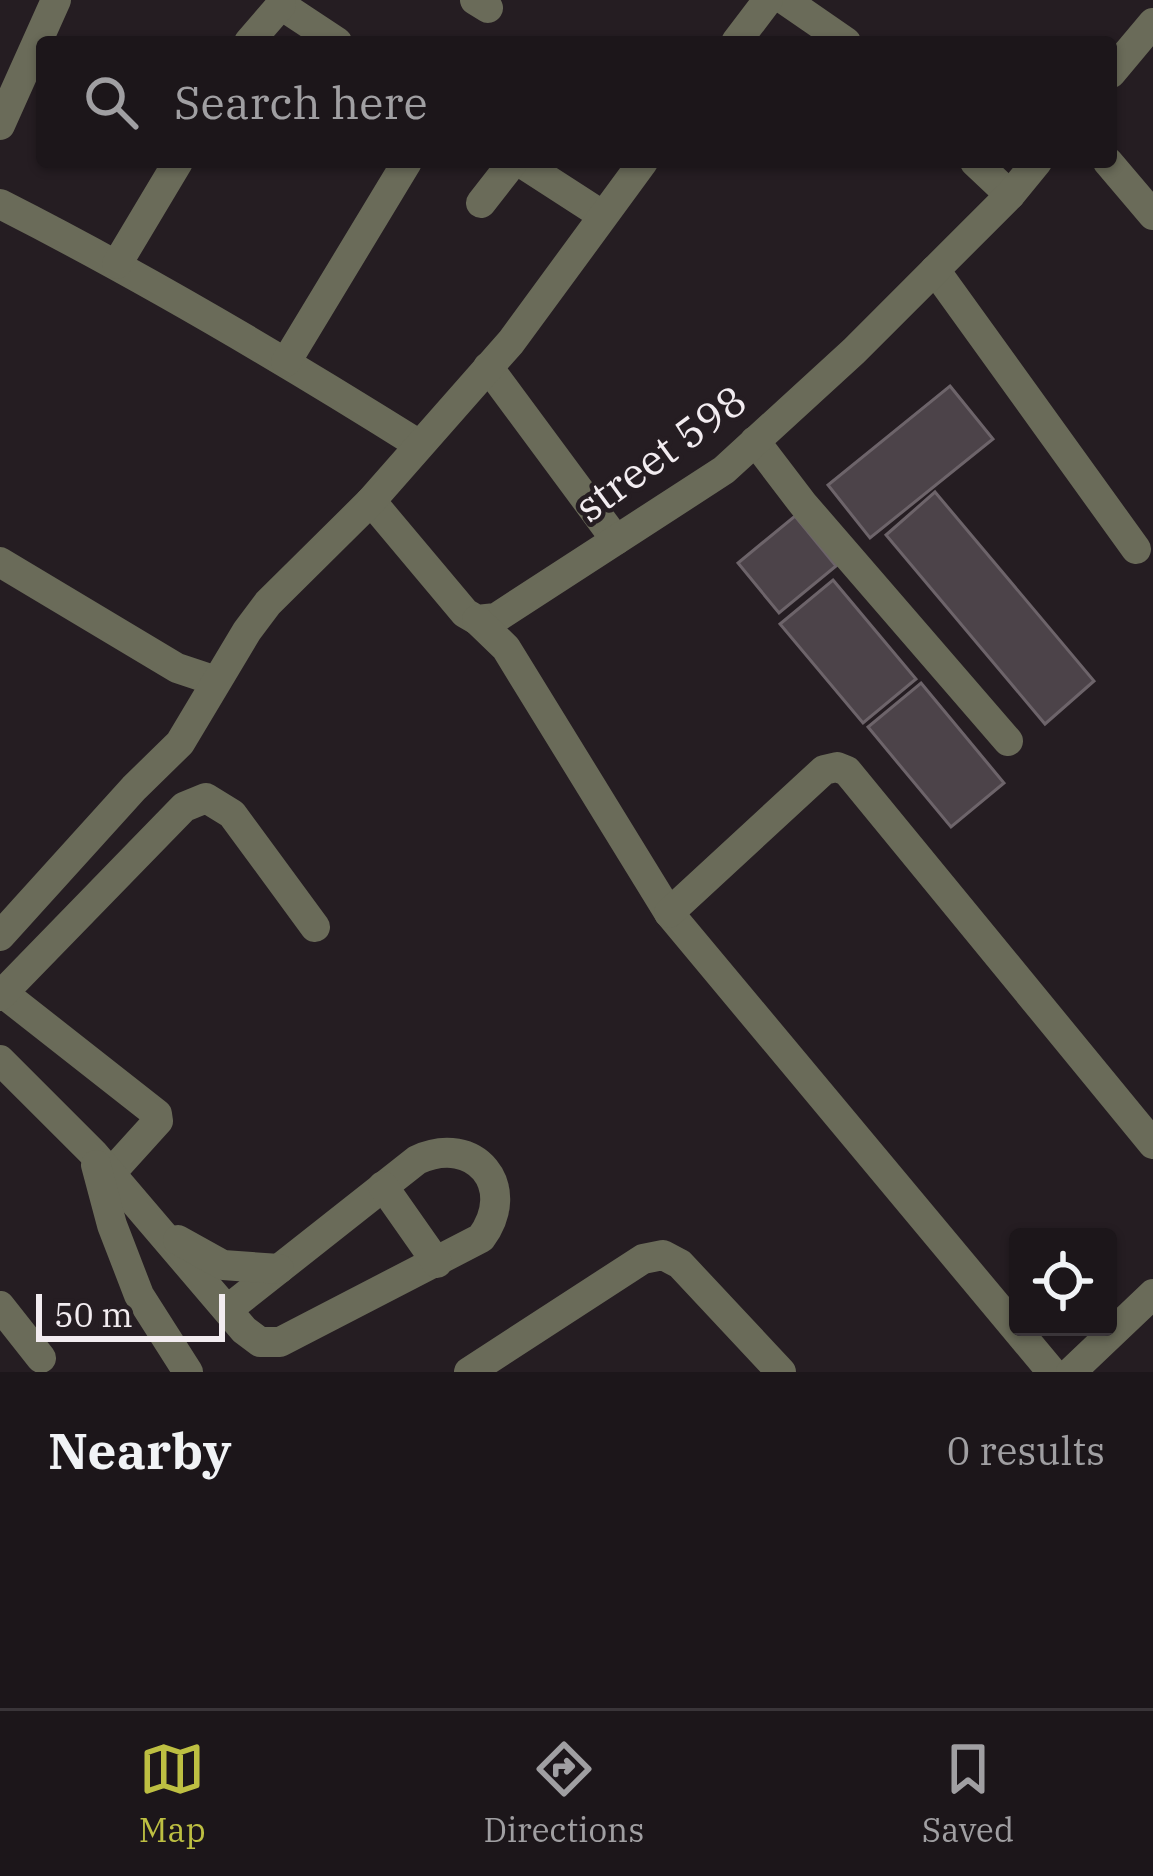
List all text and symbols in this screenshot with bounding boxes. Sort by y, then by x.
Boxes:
search box [36,36,1117,168]
icon: search [78,69,144,135]
text: Search here [174,73,428,131]
street label: street 598 [563,372,757,534]
map controls [1009,1228,1117,1336]
button: locate [1009,1228,1117,1336]
scale bar [36,1288,225,1341]
text: 50 m [54,1293,133,1336]
text: Nearby [48,1417,232,1483]
text: 0 results [947,1425,1105,1476]
tab: Map [139,1736,206,1851]
tab: Directions [483,1736,644,1851]
tab: Saved [922,1736,1014,1851]

